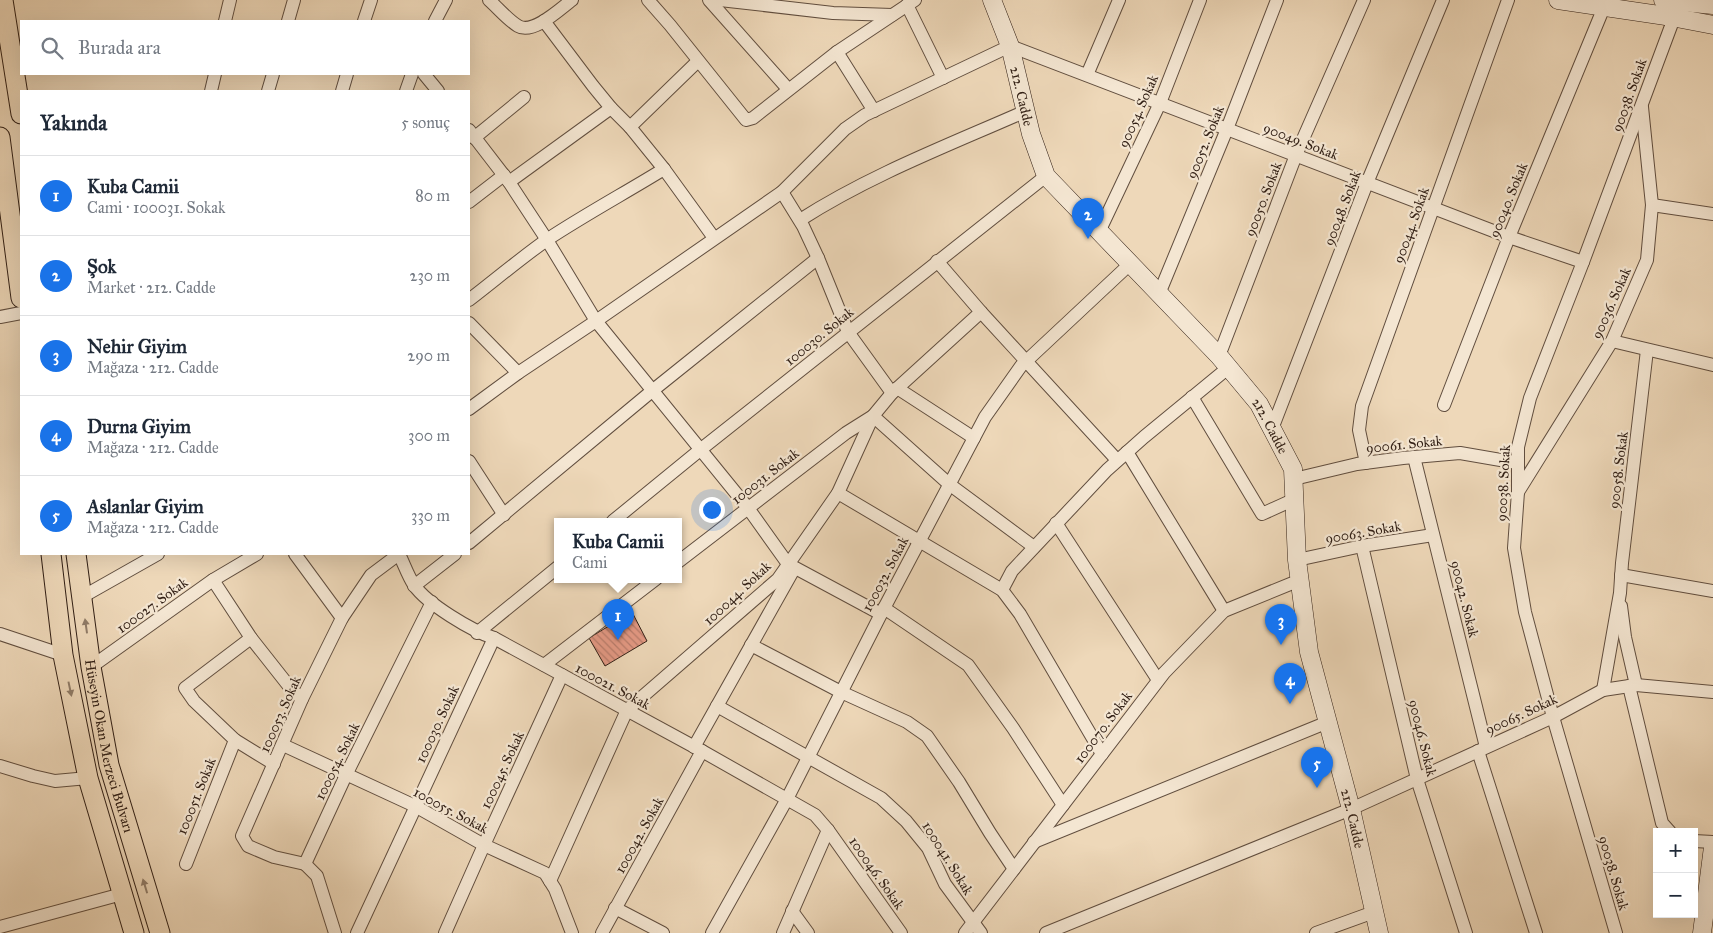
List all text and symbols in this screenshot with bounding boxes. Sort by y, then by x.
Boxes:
search box [20,20,470,75]
icon: search [38,34,66,62]
text: Burada ara [78,36,161,59]
street label: 90038. Sokak [1608,56,1651,134]
street label: 212. Cadde [1006,65,1037,128]
street label: 90054. Sokak [1115,72,1162,150]
street label: 90052. Sokak [1183,103,1228,181]
text: Yakında [40,110,107,136]
text: 5 sonuç [401,113,450,132]
street label: 90049. Sokak [1261,119,1341,164]
street label: 90050. Sokak [1241,159,1286,239]
street label: 90040. Sokak [1486,160,1531,240]
street label: 90048. Sokak [1320,168,1365,248]
text: Kuba Camii [87,175,179,198]
street label: 90044. Sokak [1390,184,1433,266]
text: 1 [53,186,59,205]
text: 80 m [415,186,450,205]
text: Cami · 100031. Sokak [87,198,225,217]
pin: 2 [1072,198,1104,239]
text: Şok [87,255,116,278]
street label: 90036. Sokak [1588,264,1635,342]
text: 2 [52,266,60,285]
text: 230 m [410,266,450,285]
text: Market · 212. Cadde [87,278,216,297]
street label: 100030. Sokak [781,303,858,369]
text: Nehir Giyim [87,335,187,358]
text: 3 [53,346,59,365]
text: 290 m [407,346,450,365]
text: Mağaza · 212. Cadde [87,358,219,377]
street label: 212. Cadde [1248,394,1292,457]
text: Durna Giyim [87,415,191,438]
text: 4 [52,426,60,445]
text: 300 m [408,426,450,445]
street label: 90058. Sokak [1605,430,1632,510]
street label: 90061. Sokak [1365,432,1443,457]
text: Mağaza · 212. Cadde [87,438,219,457]
street label: 100031. Sokak [728,444,803,508]
street label: 90038. Sokak [1493,444,1514,522]
text: Aslanlar Giyim [87,495,204,518]
your location [699,497,725,523]
text: 5 [52,506,60,525]
text: 330 m [411,506,450,525]
street label: 90063. Sokak [1324,517,1403,548]
text: Mağaza · 212. Cadde [87,518,219,537]
popup [554,518,682,583]
text: Kuba Camii [572,530,664,553]
street label: 100032. Sokak [859,533,913,615]
text: Cami [572,553,608,572]
street label: 100044. Sokak [700,558,775,629]
street label: 90042. Sokak [1447,559,1482,640]
street label: 100027. Sokak [113,574,192,637]
pin: 1 [602,599,634,640]
pin: 3 [1265,604,1297,645]
one-way arrow [82,618,90,634]
street label: Hüseyin Okan Merzeci Bulvarı [81,658,137,835]
street label: 100021. Sokak [572,660,654,714]
pin: 4 [1274,663,1306,704]
street label: 100053. Sokak [256,673,305,755]
one-way arrow [66,681,74,697]
street label: 100030. Sokak [412,682,463,766]
street label: 100070. Sokak [1071,688,1136,767]
street label: 90065. Sokak [1483,690,1560,738]
street label: 90046. Sokak [1405,698,1440,779]
street label: 100054. Sokak [311,719,364,803]
street label: 100045. Sokak [477,728,528,812]
pin: 5 [1301,747,1333,788]
street label: 100051. Sokak [173,755,220,837]
street label: 100055. Sokak [410,784,492,838]
street label: 212. Cadde [1337,787,1368,850]
street label: 100042. Sokak [611,794,668,876]
street label: 100041. Sokak [918,818,977,898]
map controls [1653,828,1698,918]
button: + [1653,828,1698,873]
street label: 100046. Sokak [845,834,908,913]
street label: 90038. Sokak [1595,834,1632,913]
button: − [1653,873,1698,918]
one-way arrow [141,879,149,894]

